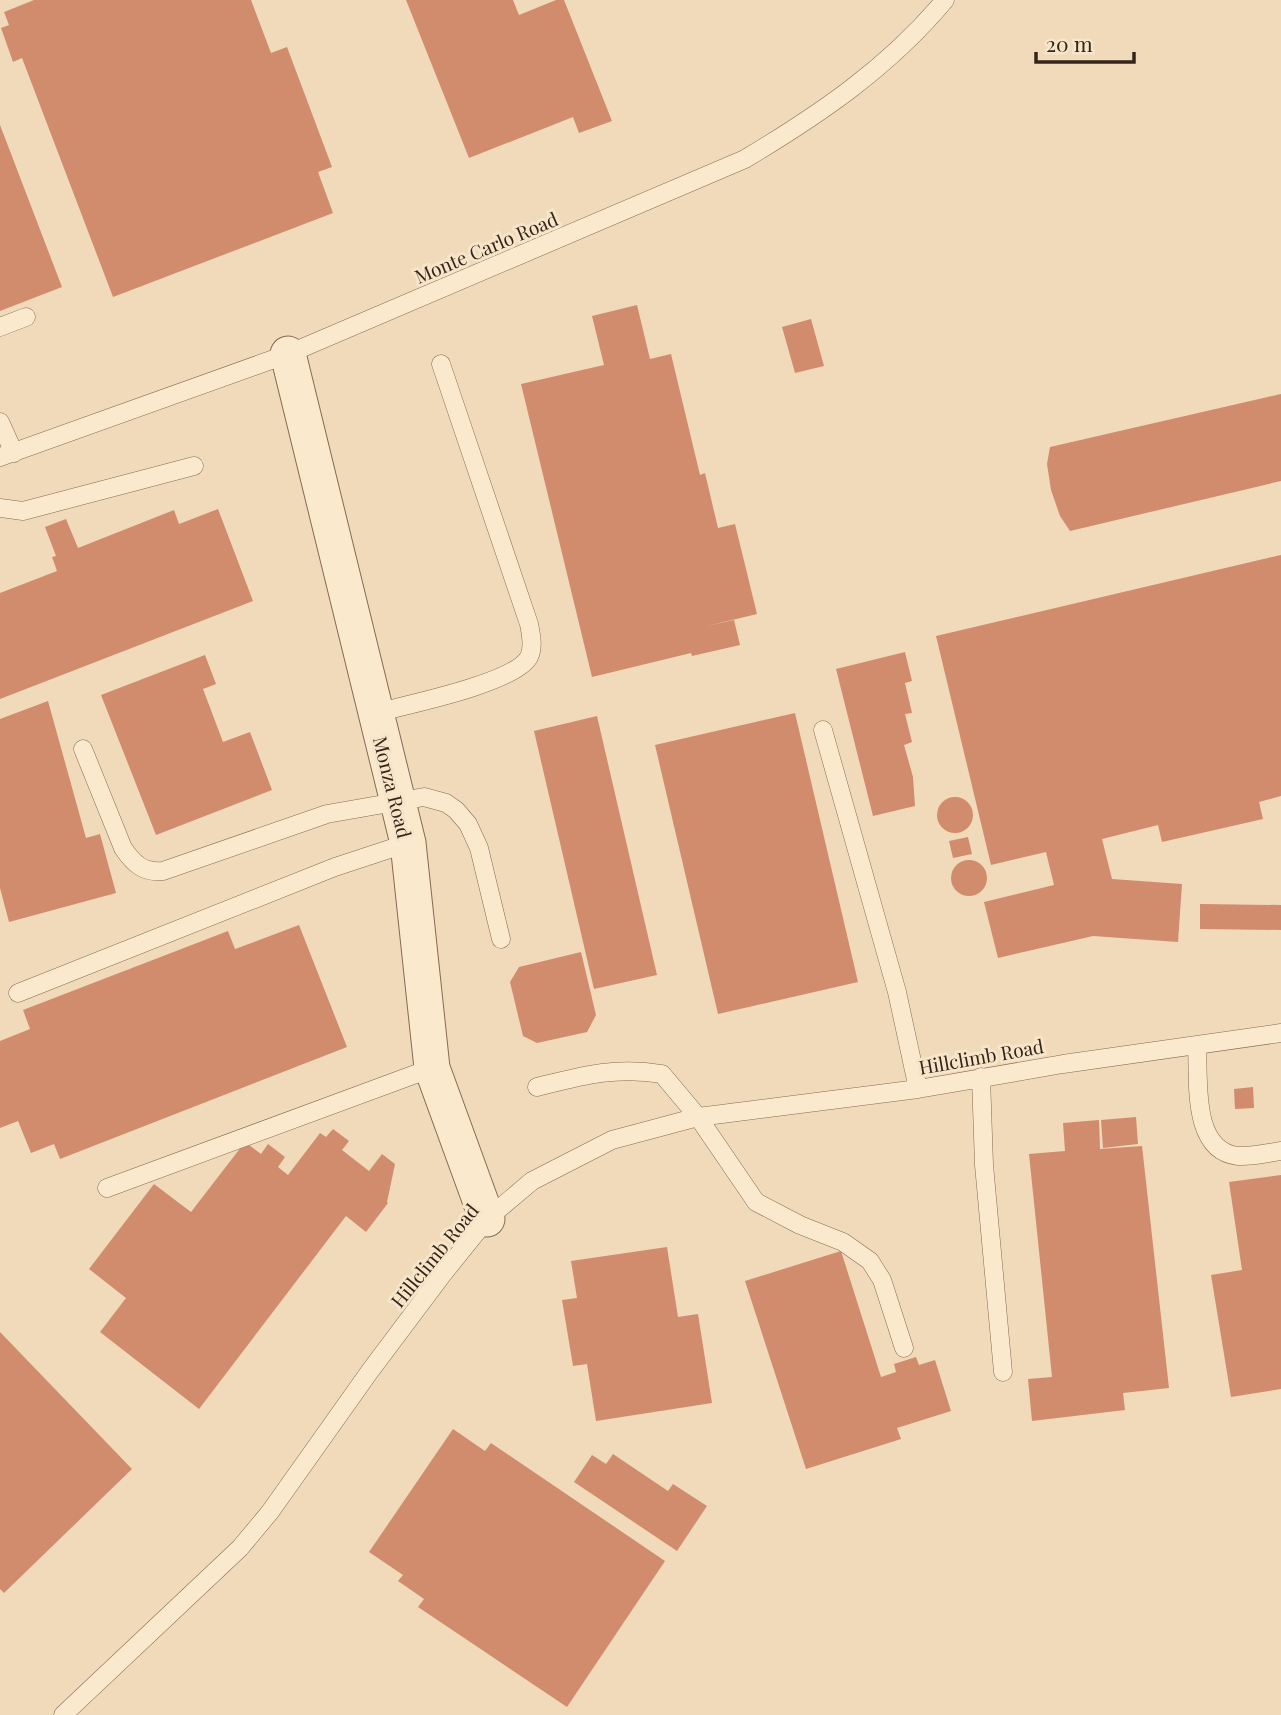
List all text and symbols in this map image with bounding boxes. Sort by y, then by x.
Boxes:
scale bar [1036,21,1134,65]
text: 20 m [1046,29,1093,57]
street label: Monte Carlo Road [410,205,562,289]
street label: Monza Road [368,733,418,841]
street label: Hillclimb Road [917,1032,1045,1080]
street label: Hillclimb Road [384,1198,484,1312]

